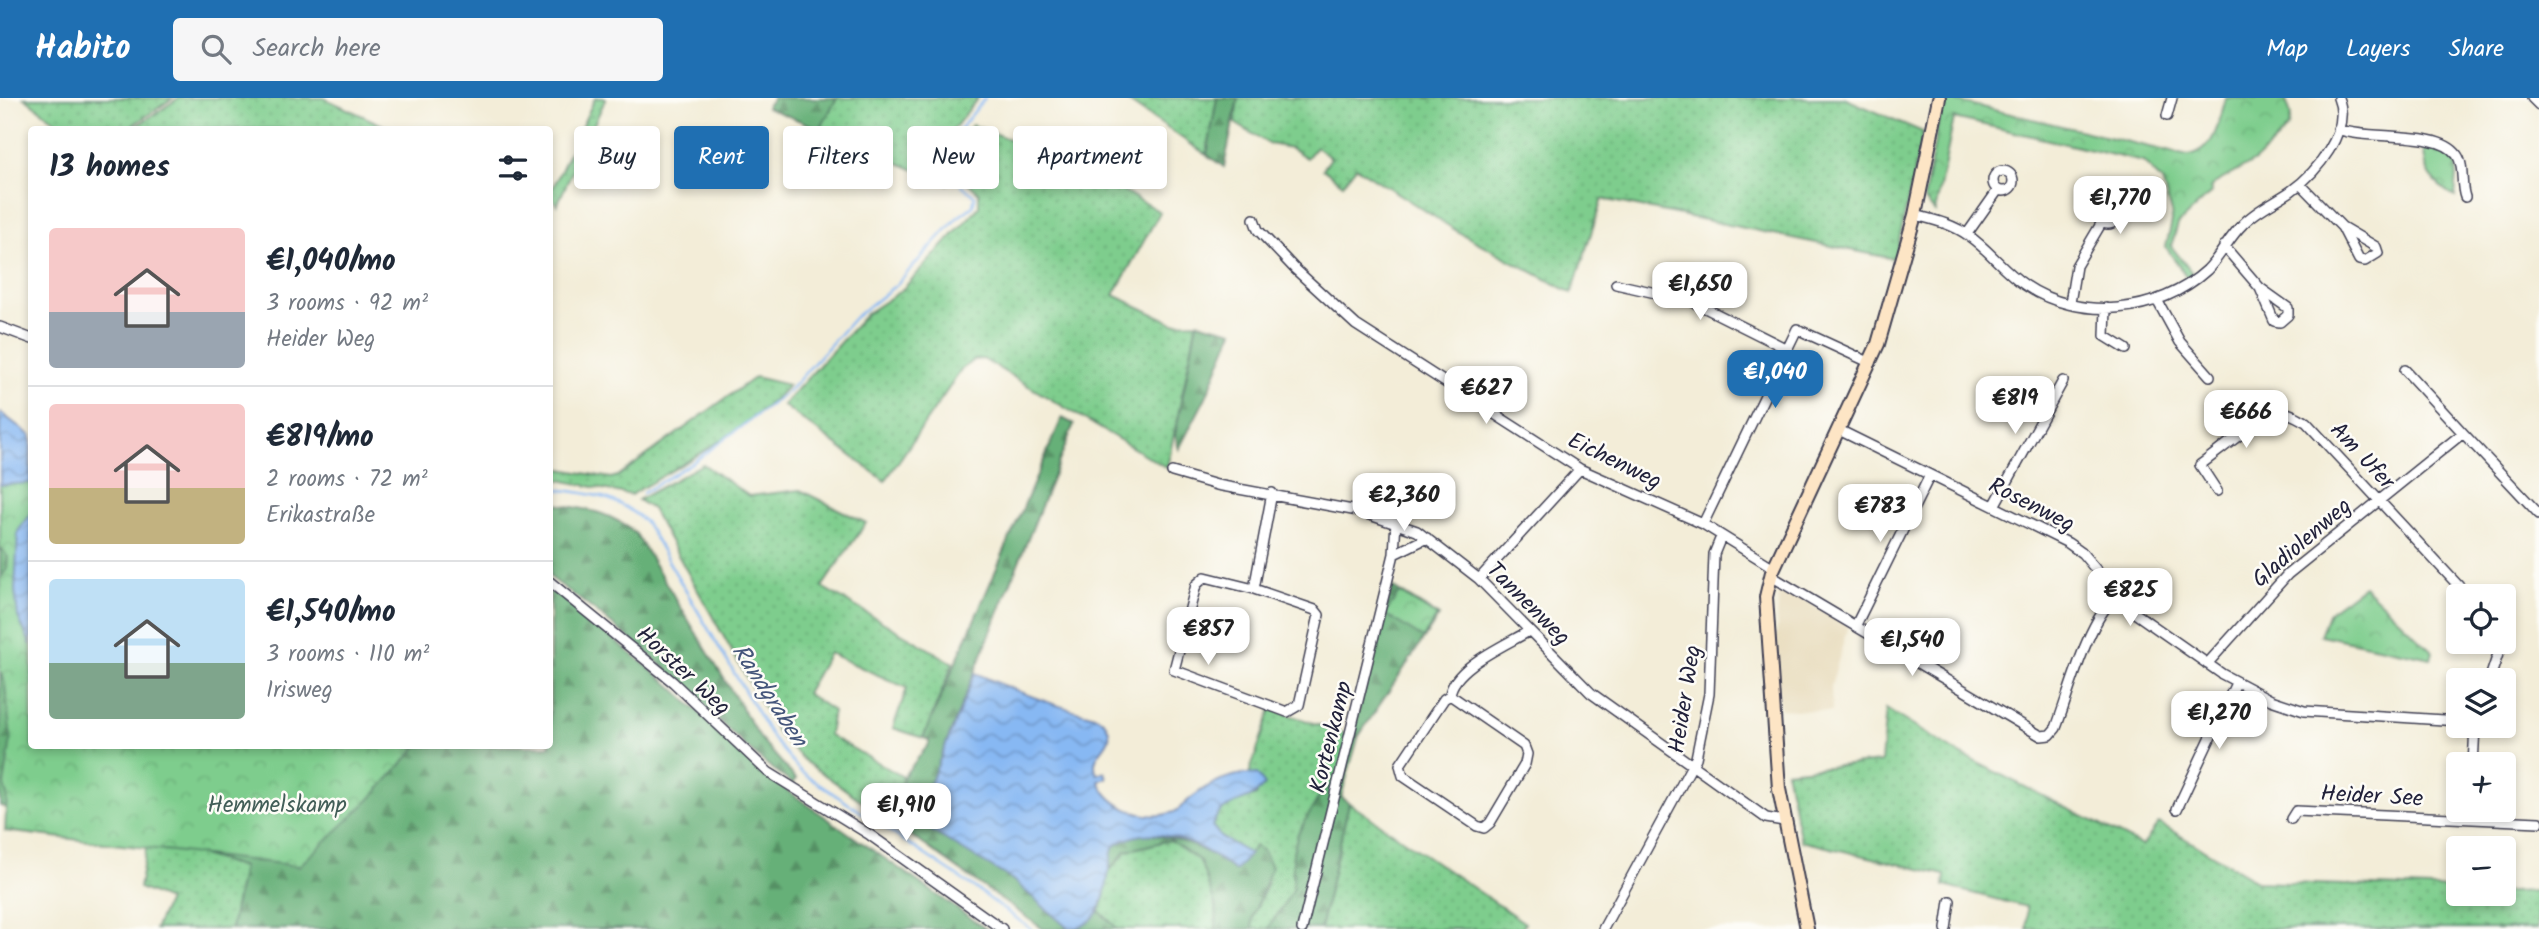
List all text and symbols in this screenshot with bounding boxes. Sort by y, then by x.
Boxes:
search box [173,18,663,81]
text: Habito [35,23,131,76]
text: Search here [253,28,381,70]
icon: search [197,30,235,68]
text: Map [2266,30,2308,69]
text: Layers [2346,30,2410,69]
text: Share [2448,30,2504,69]
chip: Buy [574,126,660,189]
chip: Rent [674,126,769,189]
chip: Filters [783,126,893,189]
chip: New [907,126,999,189]
chip: Apartment [1013,126,1167,189]
text: 13 homes [49,144,170,192]
icon: filters [494,149,532,187]
pin: €1,770 [2063,176,2177,236]
text: €1,770 [2089,181,2151,217]
text: €1,040/mo [266,238,396,286]
icon: home [105,256,189,340]
pin: €1,650 [1643,262,1757,322]
text: €1,650 [1668,267,1732,303]
text: 3 rooms · 92 m² [266,286,428,322]
text: Heider Weg [266,322,375,358]
pin: €1,040 [1718,350,1832,410]
text: €1,040 [1743,355,1807,391]
pin: €627 [1445,366,1527,426]
text: €627 [1460,371,1512,407]
pin: €819 [1974,376,2056,436]
text: €819 [1992,381,2038,417]
pin: €666 [2205,390,2287,450]
text: €666 [2220,395,2272,431]
text: €819/mo [266,414,374,462]
street label: Am Ufer [2320,414,2404,500]
street label: Eichenweg [1561,424,1667,500]
icon: home [105,432,189,516]
text: 2 rooms · 72 m² [266,462,428,498]
street label: Rosenweg [1981,469,2081,543]
pin: €2,360 [1347,474,1461,533]
text: €2,360 [1369,478,1439,514]
pin: €783 [1839,484,1921,544]
text: €783 [1854,489,1906,525]
street label: Gladiolenweg [2244,490,2360,597]
text: Erikastraße [266,498,375,534]
street label: Tannenweg [1477,554,1578,655]
pin: €825 [2089,568,2171,628]
text: €825 [2103,573,2157,609]
map controls [2446,584,2516,906]
button: locate [2446,584,2516,654]
text: €1,540/mo [266,589,396,637]
icon: home [105,607,189,691]
pin: €857 [1167,608,1249,667]
text: €857 [1183,612,1233,648]
street label: Horster Weg [627,618,738,725]
pin: €1,540 [1855,618,1969,678]
text: €1,540 [1880,623,1944,659]
water label: Randgraben [721,636,818,757]
text: 3 rooms · 110 m² [266,637,429,673]
street label: Heider Weg [1660,643,1712,756]
button: layers [2446,668,2516,738]
text: Irisweg [266,673,333,709]
street label: Kortenkamp [1301,678,1363,797]
pin: €1,270 [2162,692,2276,751]
text: €1,270 [2187,696,2251,732]
button: + [2446,752,2516,822]
street label: Heider See [2320,776,2424,818]
pin: €1,910 [849,784,963,843]
park label: Hemmelskamp [207,788,347,824]
text: €1,910 [877,788,935,824]
button: − [2446,836,2516,906]

